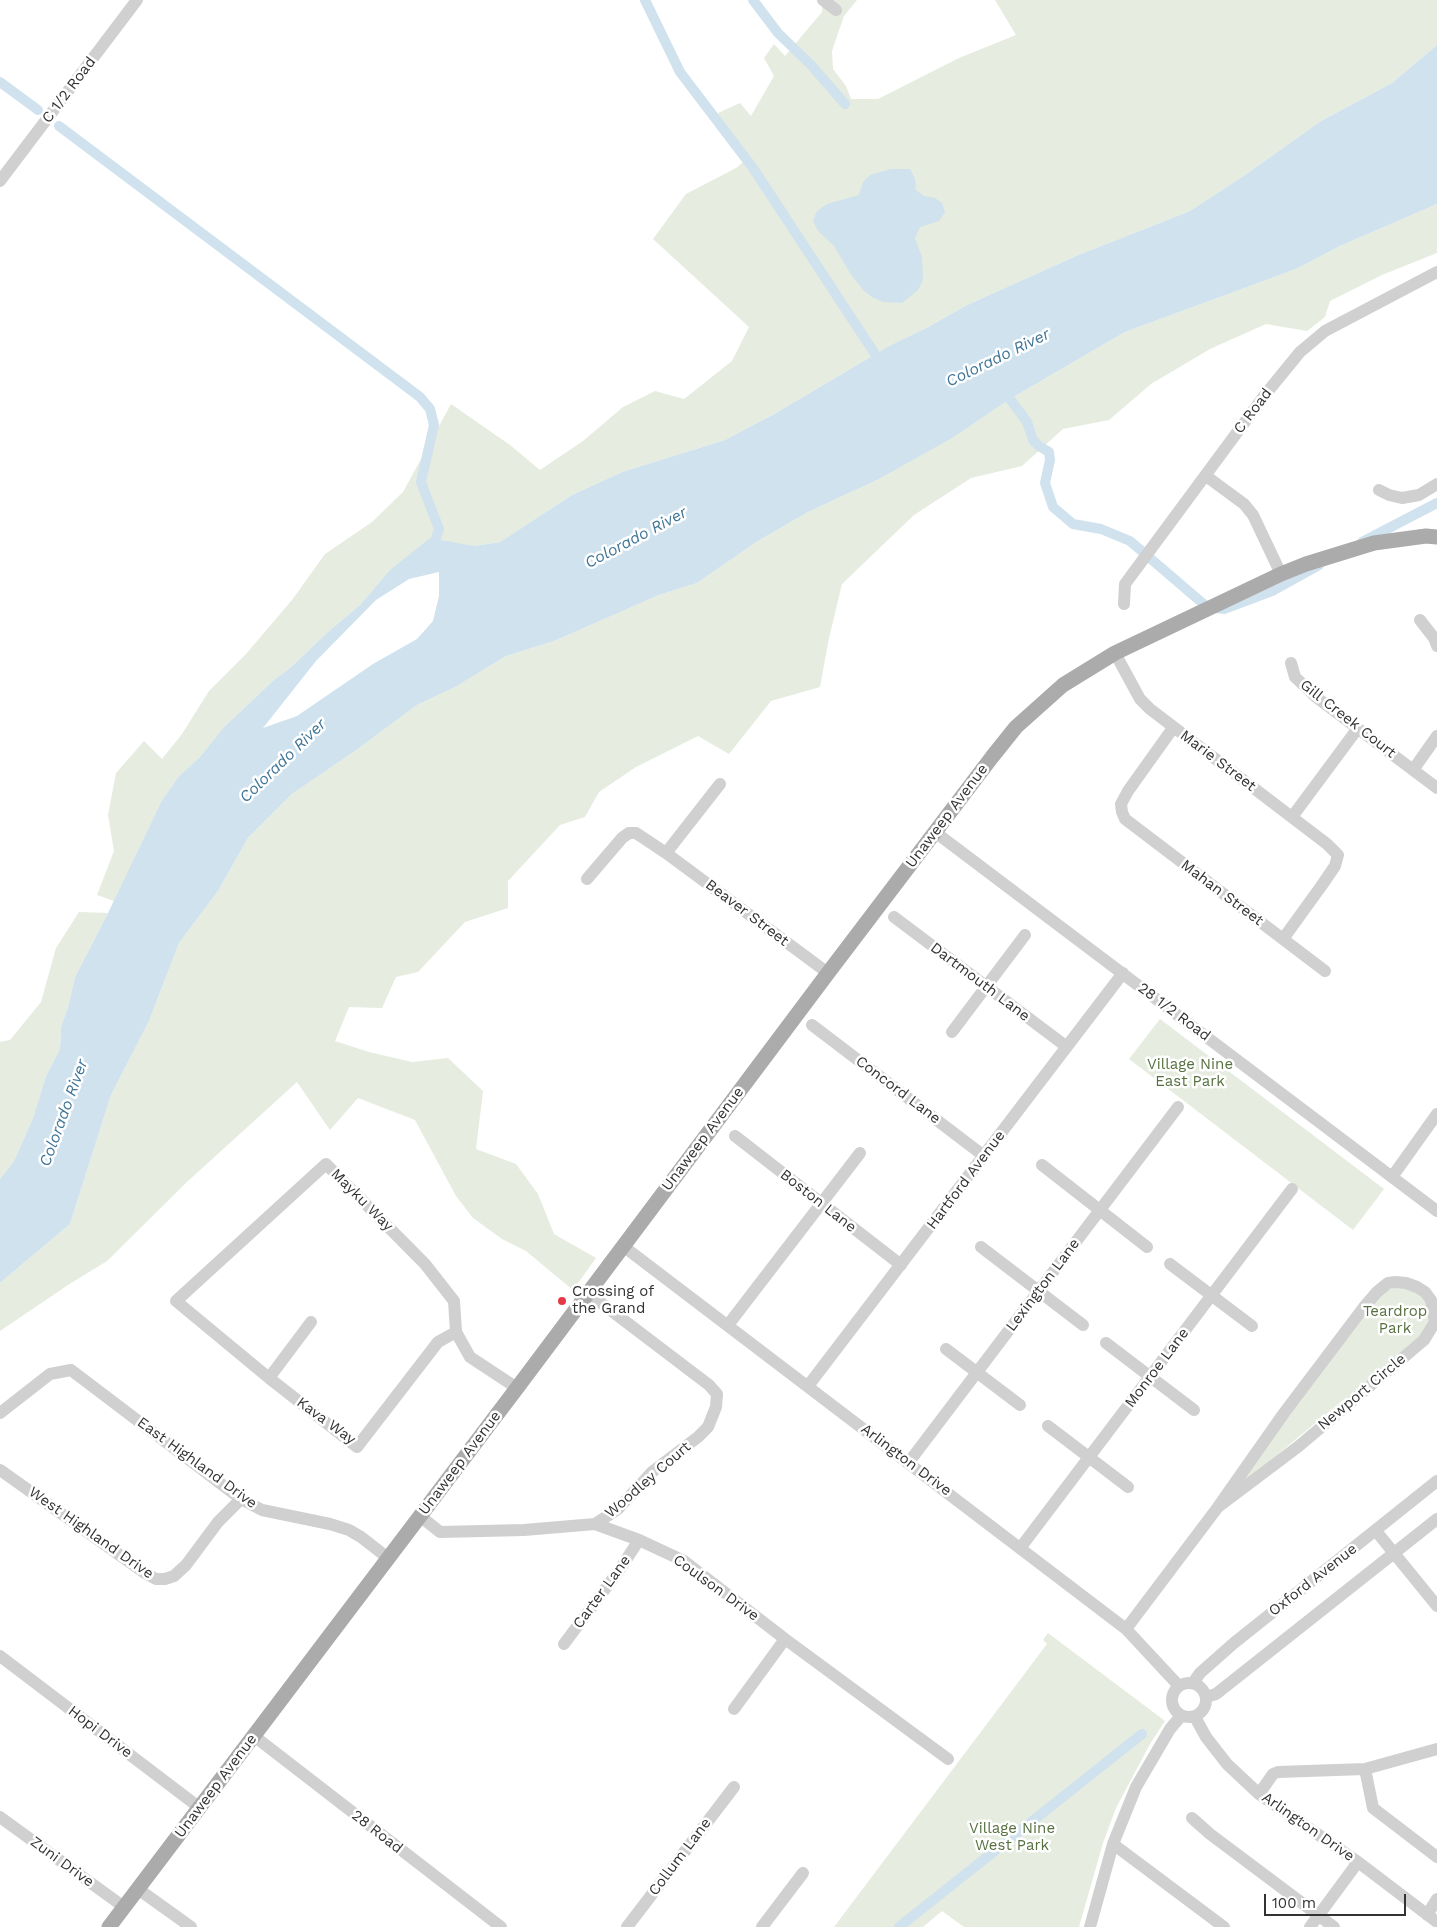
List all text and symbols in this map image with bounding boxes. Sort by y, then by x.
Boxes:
street label: C 1/2 Road [38,53,100,127]
water label: Colorado River [943,325,1053,391]
street label: C Road [1230,385,1276,437]
water label: Colorado River [582,503,690,573]
street label: Gill Creek Court [1296,676,1400,762]
water label: Colorado River [236,715,330,807]
street label: Marie Street [1177,727,1259,795]
street label: Unaweep Avenue [902,761,992,871]
street label: Mahan Street [1177,856,1267,930]
street label: Beaver Street [702,876,792,950]
street label: Dartmouth Lane [927,939,1033,1025]
street label: 28 1/2 Road [1134,979,1214,1045]
street label: Concord Lane [852,1052,944,1128]
park label: Village Nine East Park [1147,1056,1233,1091]
water label: Colorado River [36,1057,92,1169]
street label: Unaweep Avenue [658,1084,748,1194]
street label: Hartford Avenue [923,1127,1009,1233]
street label: Mayku Way [327,1165,397,1235]
street label: Boston Lane [776,1166,860,1236]
street label: Lexington Lane [1002,1235,1084,1335]
place label: Crossing of the Grand [572,1283,654,1318]
marker: Crossing of the Grand [556,1295,568,1307]
park label: Teardrop Park [1363,1303,1427,1338]
street label: Monroe Lane [1121,1325,1193,1411]
street label: Newport Circle [1314,1350,1410,1434]
street label: Kava Way [293,1394,359,1448]
street label: Unaweep Avenue [415,1408,505,1518]
street label: East Highland Drive [134,1413,260,1513]
street label: Arlington Drive [857,1420,955,1500]
street label: Woodley Court [602,1438,694,1522]
street label: West Highland Drive [25,1483,157,1583]
street label: Oxford Avenue [1265,1540,1361,1620]
street label: Coulson Drive [670,1551,762,1625]
street label: Carter Lane [569,1552,635,1632]
street label: Hopi Drive [64,1702,136,1762]
street label: Unaweep Avenue [171,1731,261,1841]
street label: Arlington Drive [1258,1788,1358,1866]
street label: 28 Road [348,1807,406,1857]
street label: Collum Lane [645,1815,715,1899]
park label: Village Nine West Park [969,1820,1055,1855]
street label: Zuni Drive [27,1833,97,1891]
scale bar [1267,1884,1410,1916]
text: 100 m [1272,1894,1316,1912]

